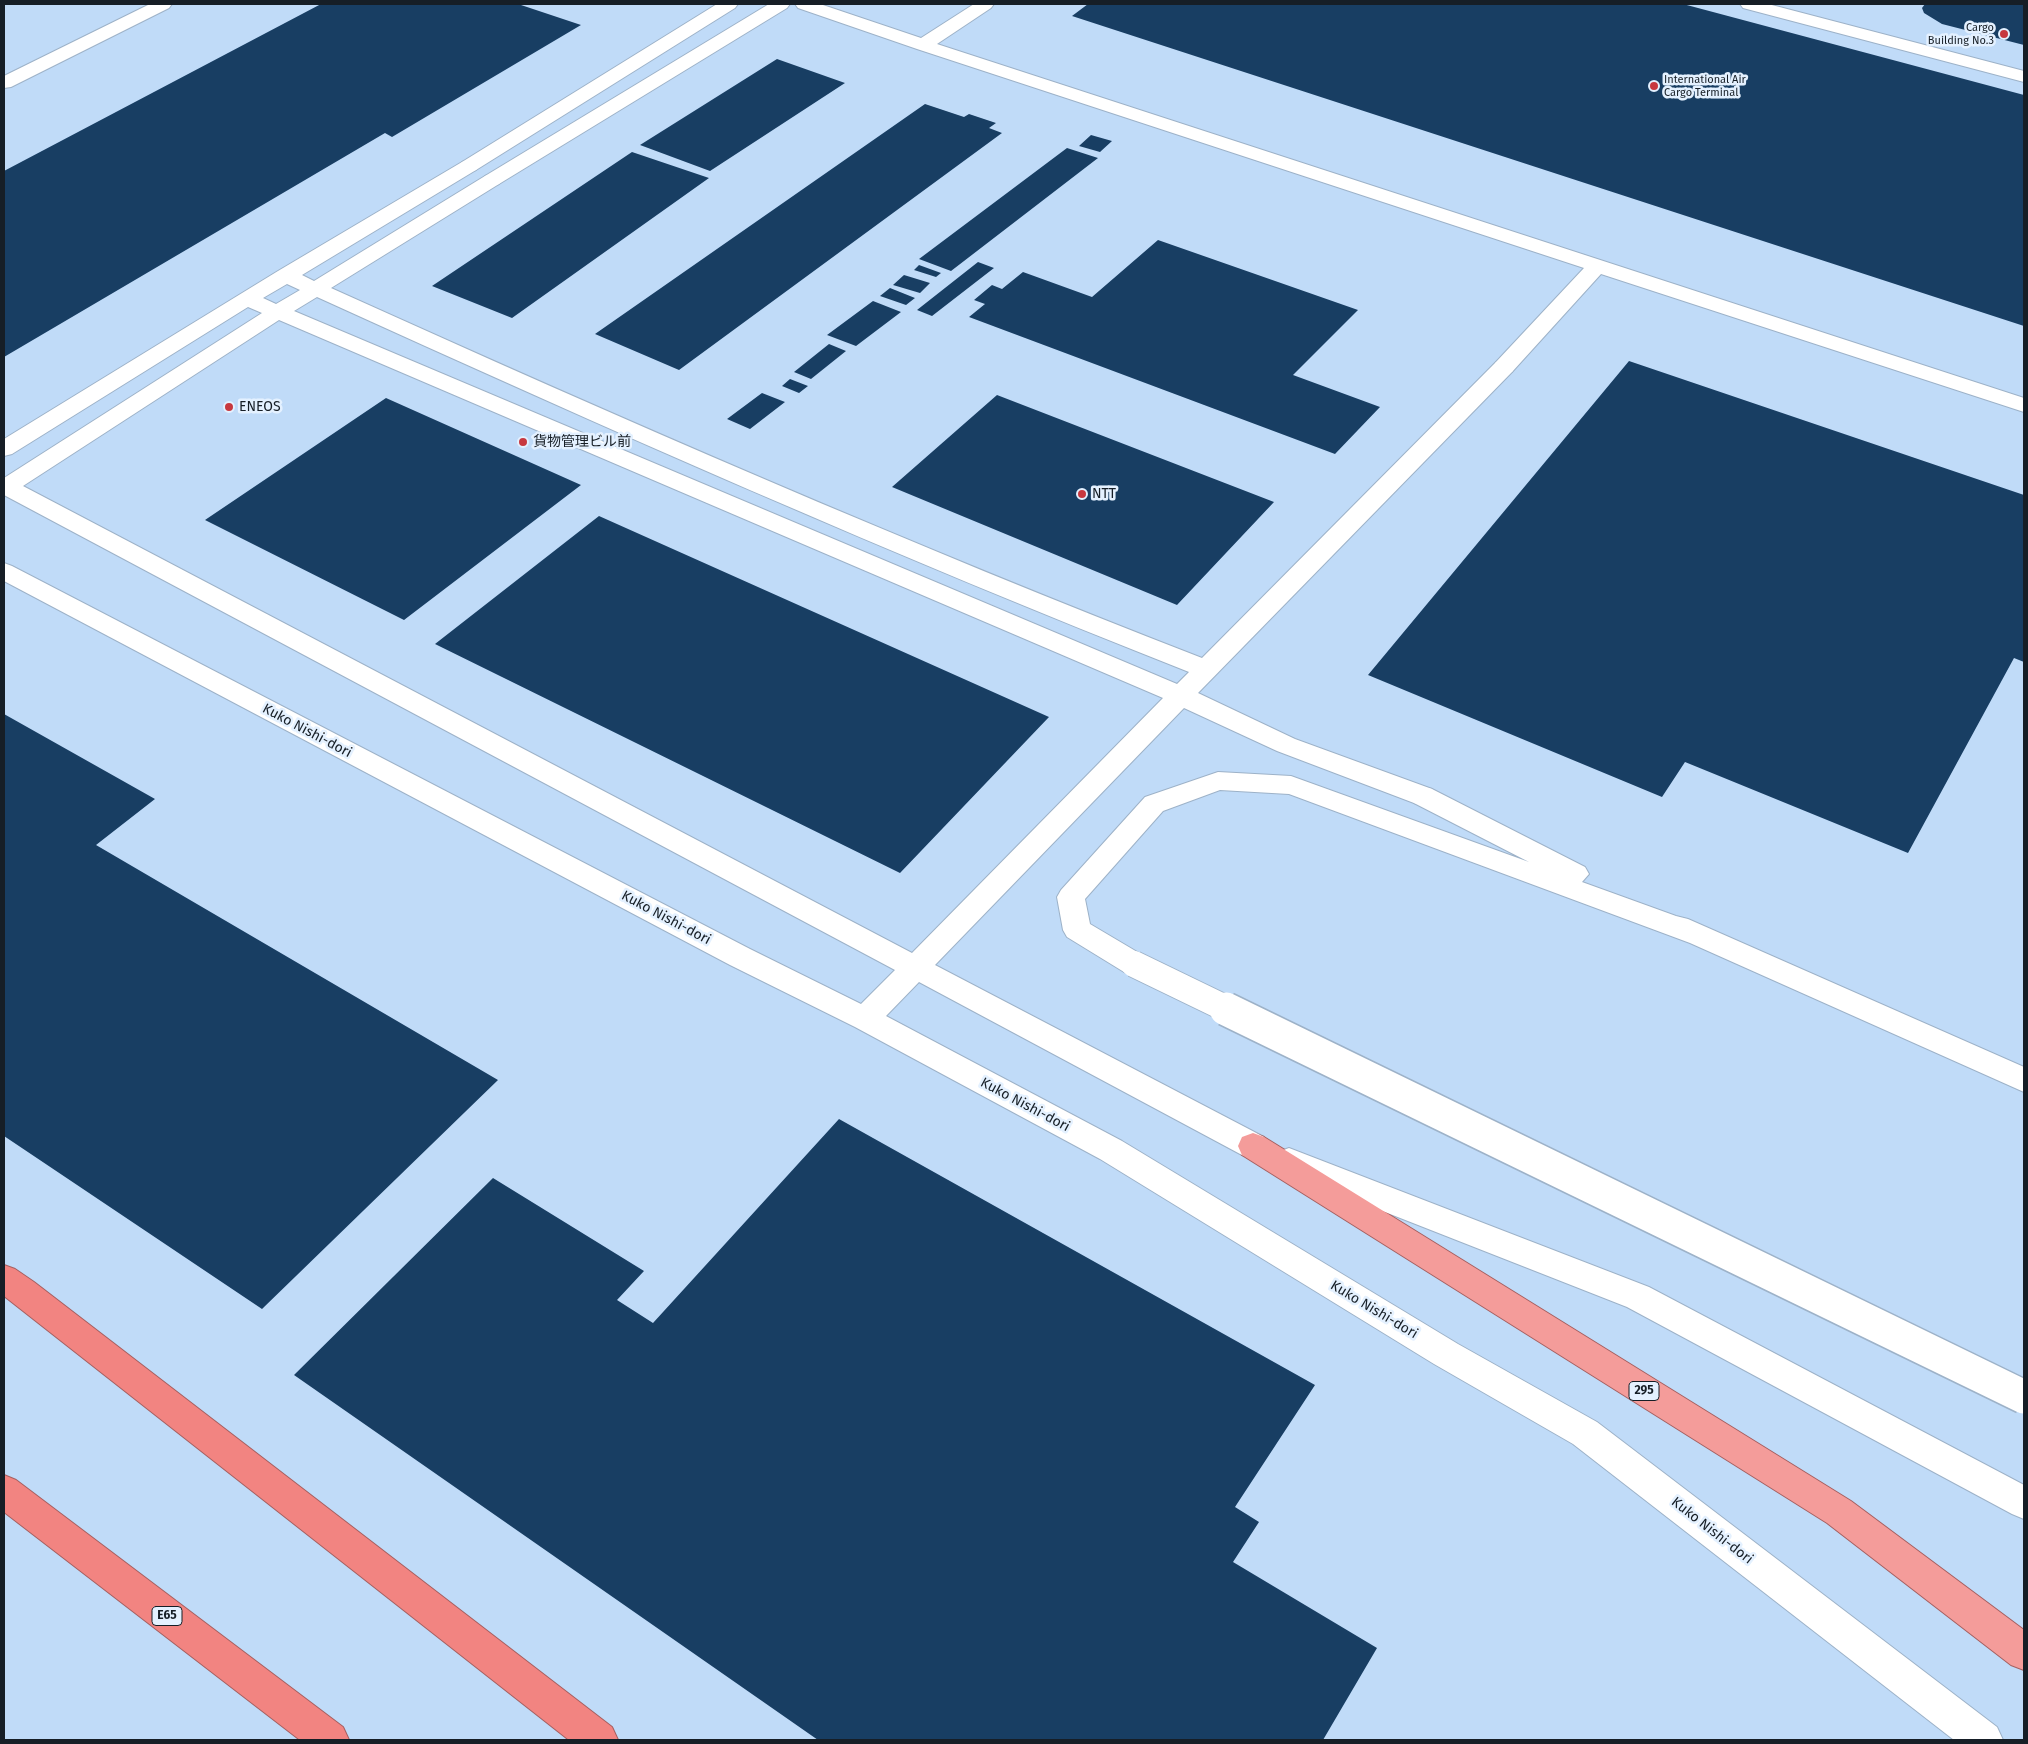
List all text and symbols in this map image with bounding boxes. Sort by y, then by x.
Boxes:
place label: Cargo Building No.3 [1928,21,1994,47]
marker: Cargo Building No.3 [1998,28,2010,40]
place label: International Air Cargo Terminal [1664,73,1746,99]
marker: International Air Cargo Terminal [1648,80,1660,92]
place label: ENEOS [239,399,281,415]
marker: ENEOS [223,401,235,413]
place label: 貨物管理ビル前 [533,434,631,450]
marker: 貨物管理ビル前 [517,436,529,448]
place label: NTT [1092,486,1116,502]
marker: NTT [1076,488,1088,500]
street label: Kuko Nishi-dori [259,700,355,762]
street label: Kuko Nishi-dori [618,887,714,949]
street label: Kuko Nishi-dori [977,1074,1073,1136]
street label: Kuko Nishi-dori [1327,1277,1421,1343]
road number: 295 [1629,1382,1659,1400]
street label: Kuko Nishi-dori [1668,1494,1756,1568]
road number: E65 [152,1606,182,1625]

